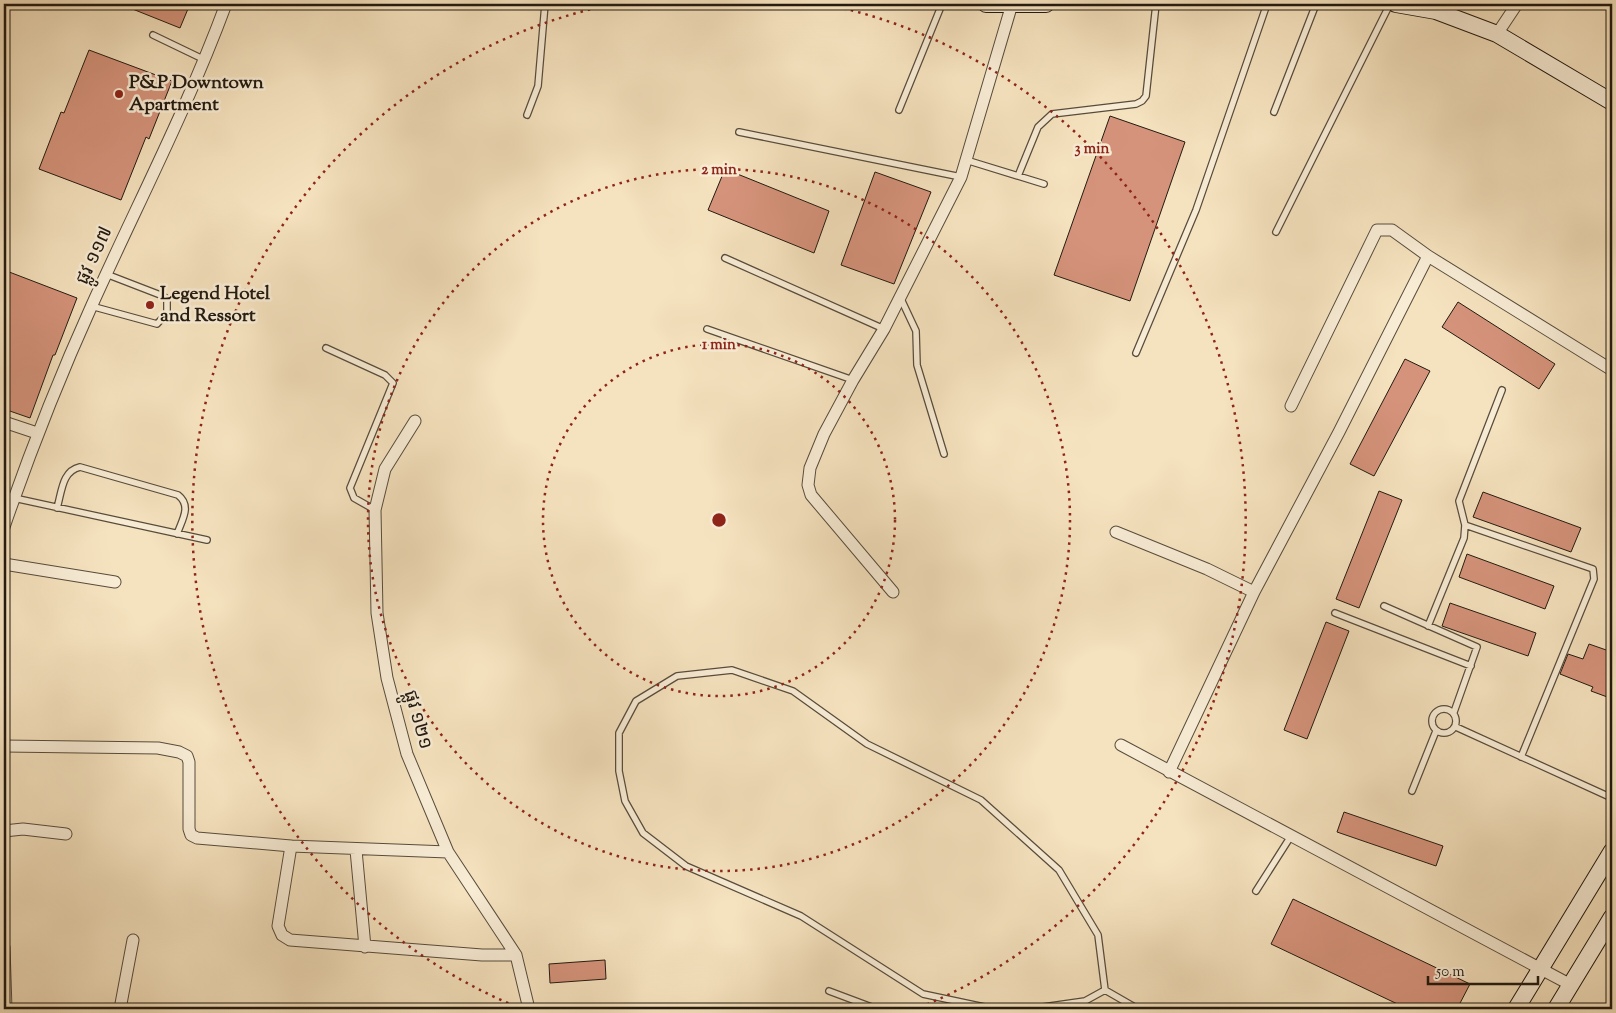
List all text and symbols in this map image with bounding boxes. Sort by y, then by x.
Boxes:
place label: P&P Downtown Apartment [129,70,265,119]
marker: P&P Downtown Apartment [113,88,125,100]
text: 3 min [1075,139,1110,160]
text: 2 min [701,160,737,181]
street label: ផ្លូវ ១១៧ [70,223,122,290]
place label: Legend Hotel and Ressort [160,281,271,330]
marker: Legend Hotel and Ressort [144,299,156,311]
text: 1 min [702,335,736,356]
centre of rings [710,511,728,529]
street label: ផ្លូវ ១២១ [394,687,438,753]
scale bar [1428,953,1538,985]
text: 50 m [1435,962,1465,983]

